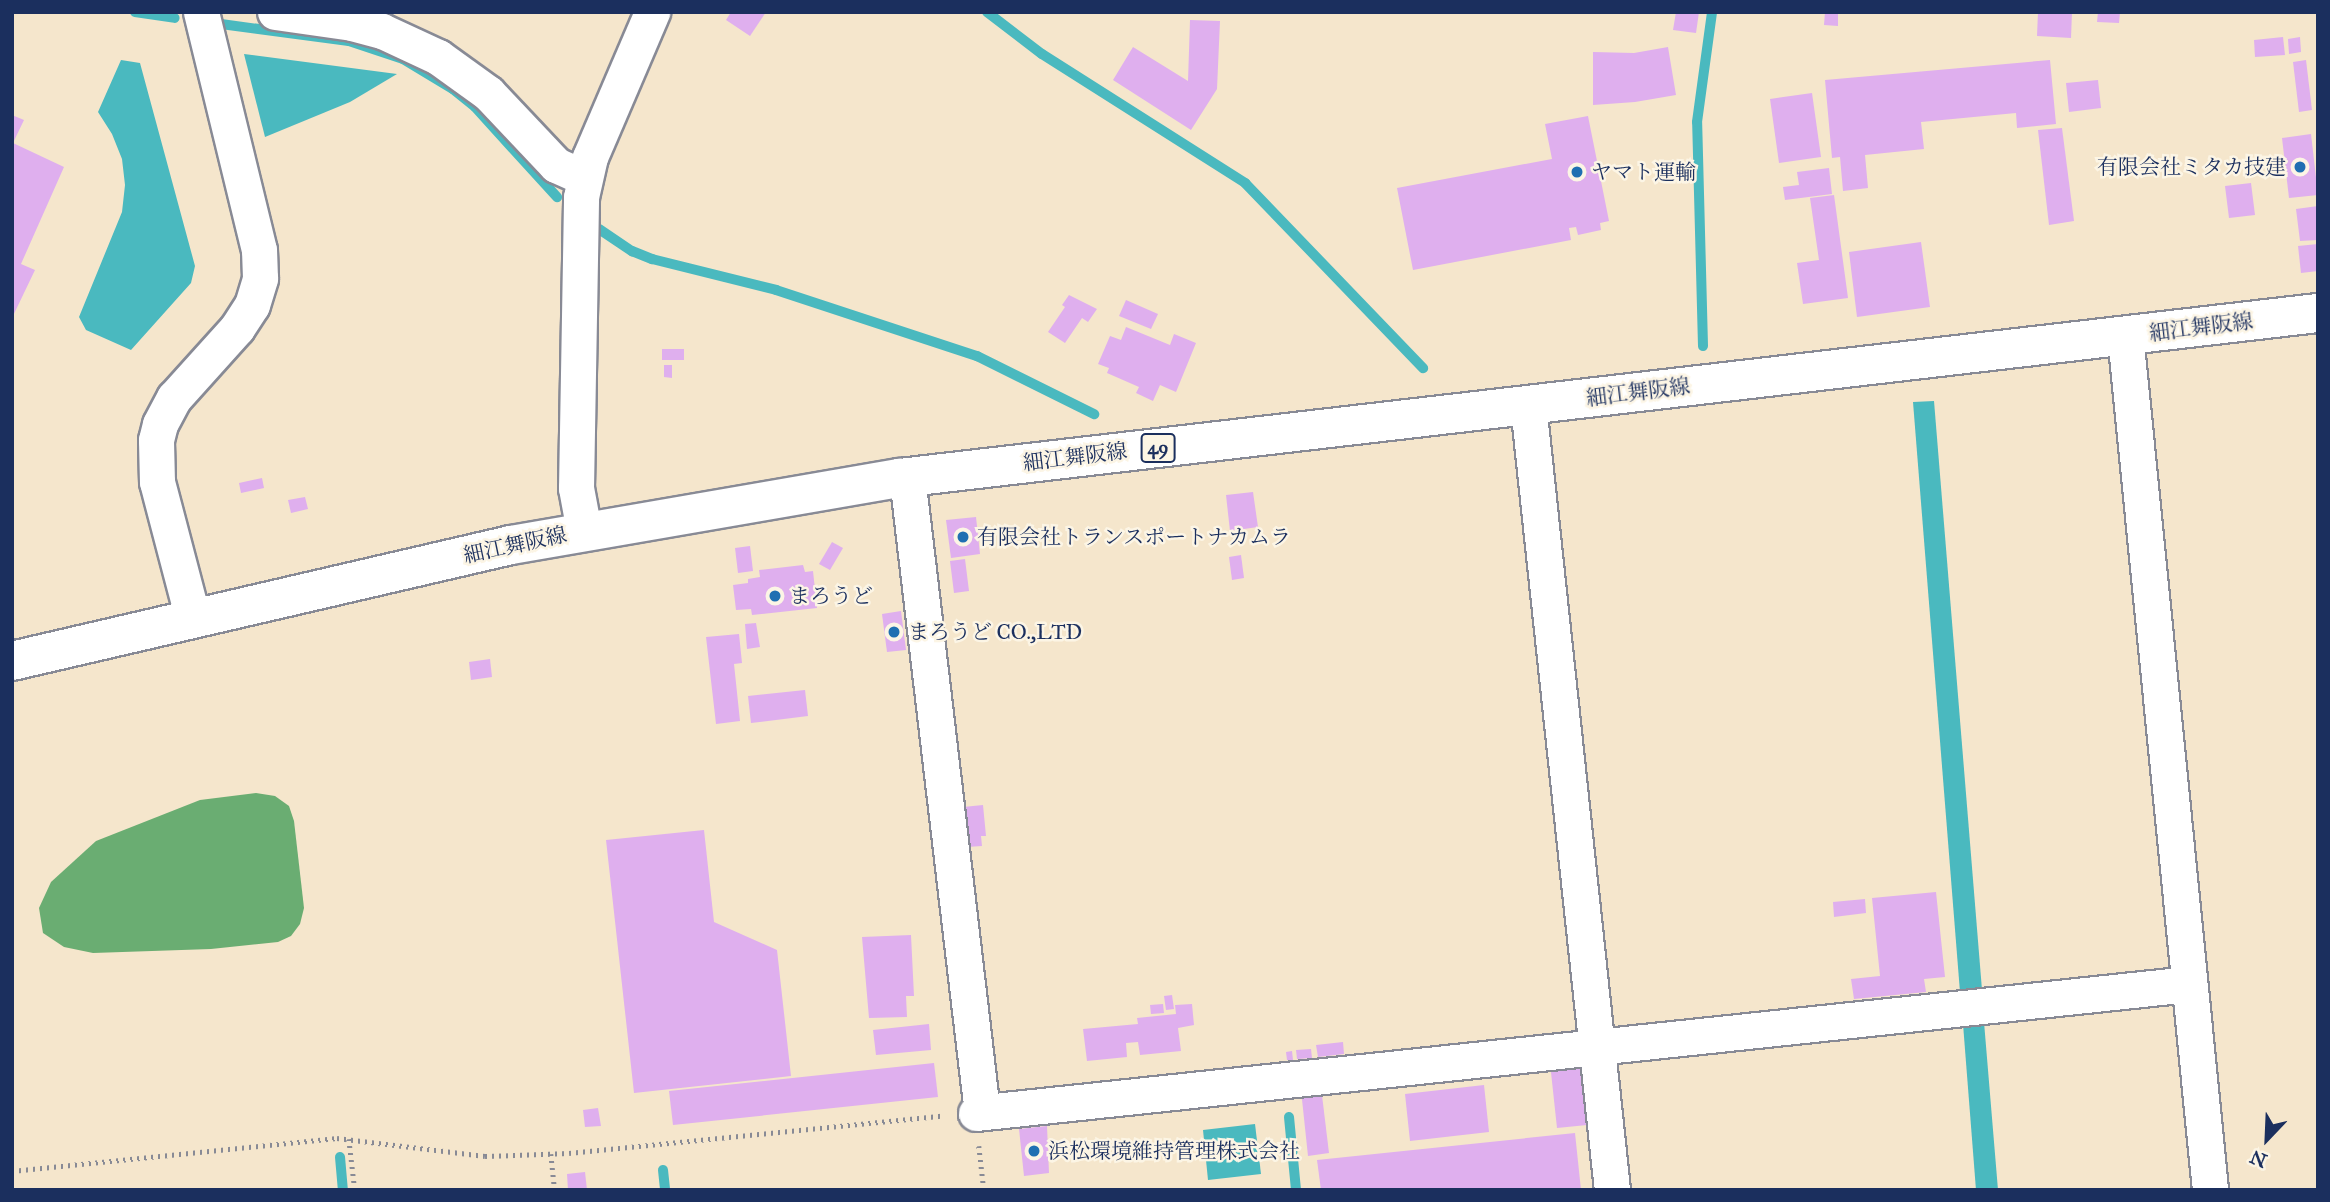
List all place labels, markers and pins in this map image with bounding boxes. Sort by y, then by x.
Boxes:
place label: 有限会社ミタカ技建 [2097,154,2286,180]
place label: ヤマト運輸 [1591,159,1696,185]
marker: 有限会社ミタカ技建 [2292,159,2308,175]
marker: ヤマト運輸 [1569,164,1585,180]
place label: 有限会社トランスポートナカムラ [977,524,1292,550]
marker: 有限会社トランスポートナカムラ [955,529,971,545]
place label: まろうど [789,583,873,609]
marker: まろうど [767,588,783,604]
place label: まろうど CO.,LTD [908,619,1082,645]
marker: まろうど CO.,LTD [886,624,902,640]
place label: 浜松環境維持管理株式会社 [1048,1138,1300,1164]
marker: 浜松環境維持管理株式会社 [1026,1143,1042,1159]

